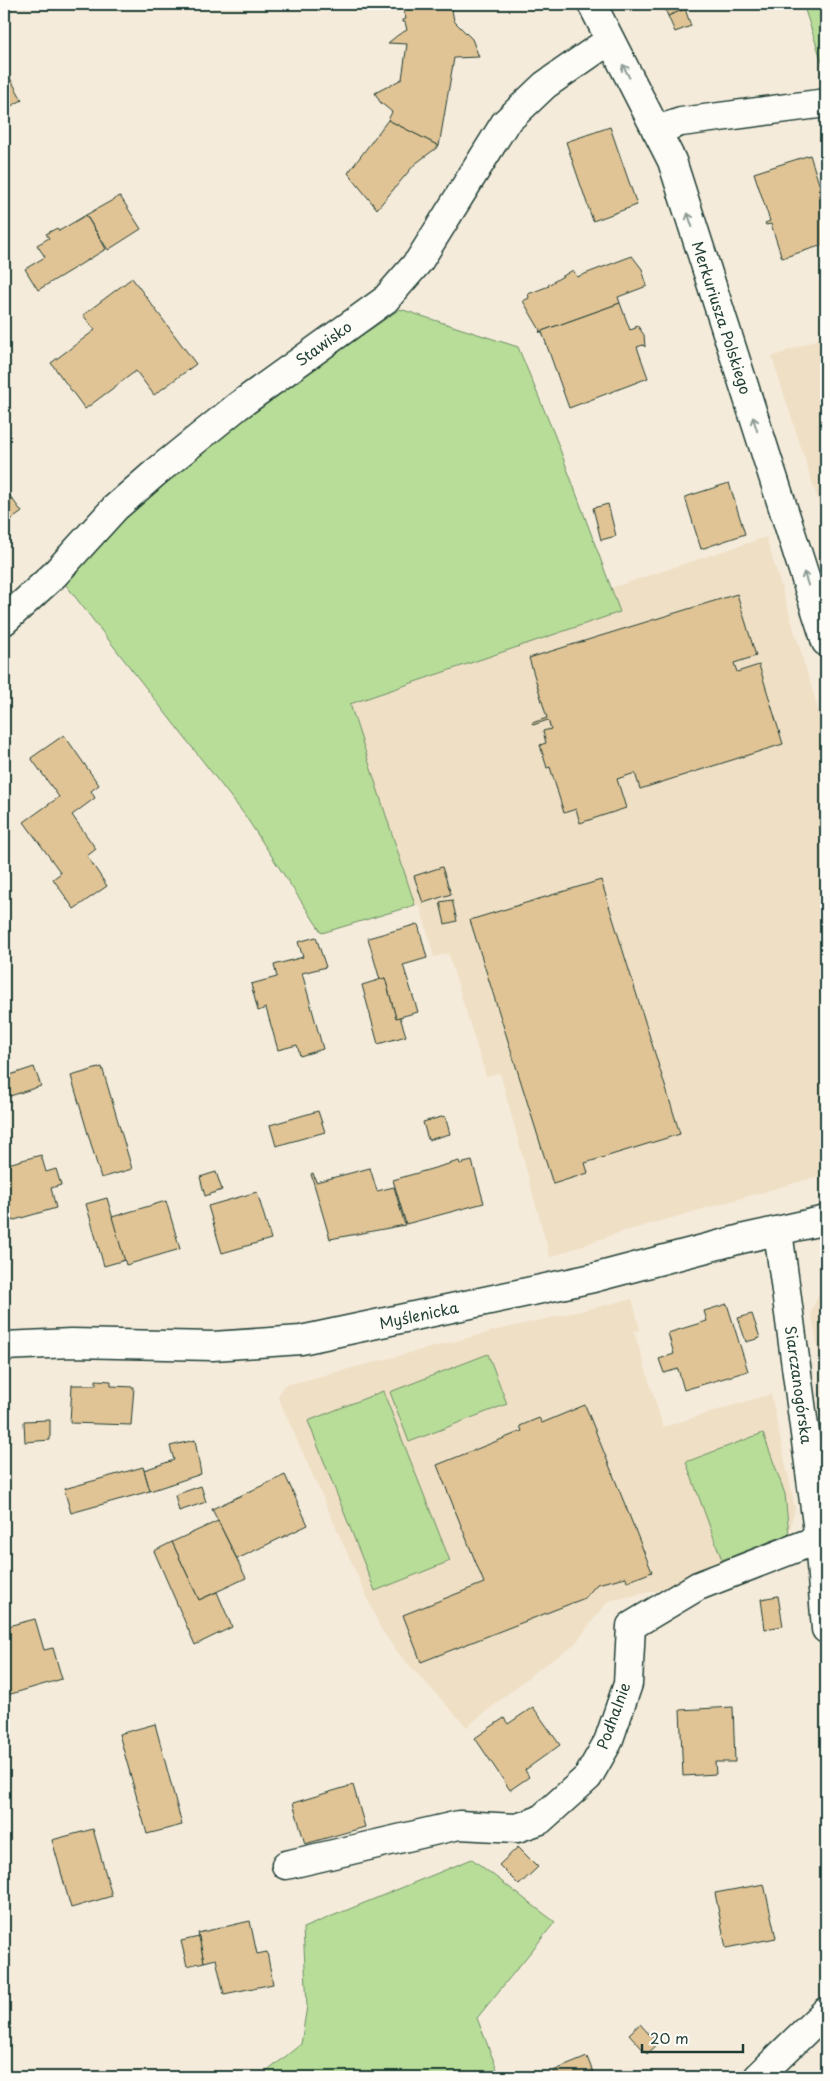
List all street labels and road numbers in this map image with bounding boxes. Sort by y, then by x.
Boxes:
street label: Merkuriusza Polskiego [687,238,758,397]
street label: Stawisko [290,314,356,371]
street label: Myślenicka [377,1295,461,1334]
street label: Siarczanogórska [780,1324,819,1446]
street label: Podhalnie [590,1679,635,1752]

